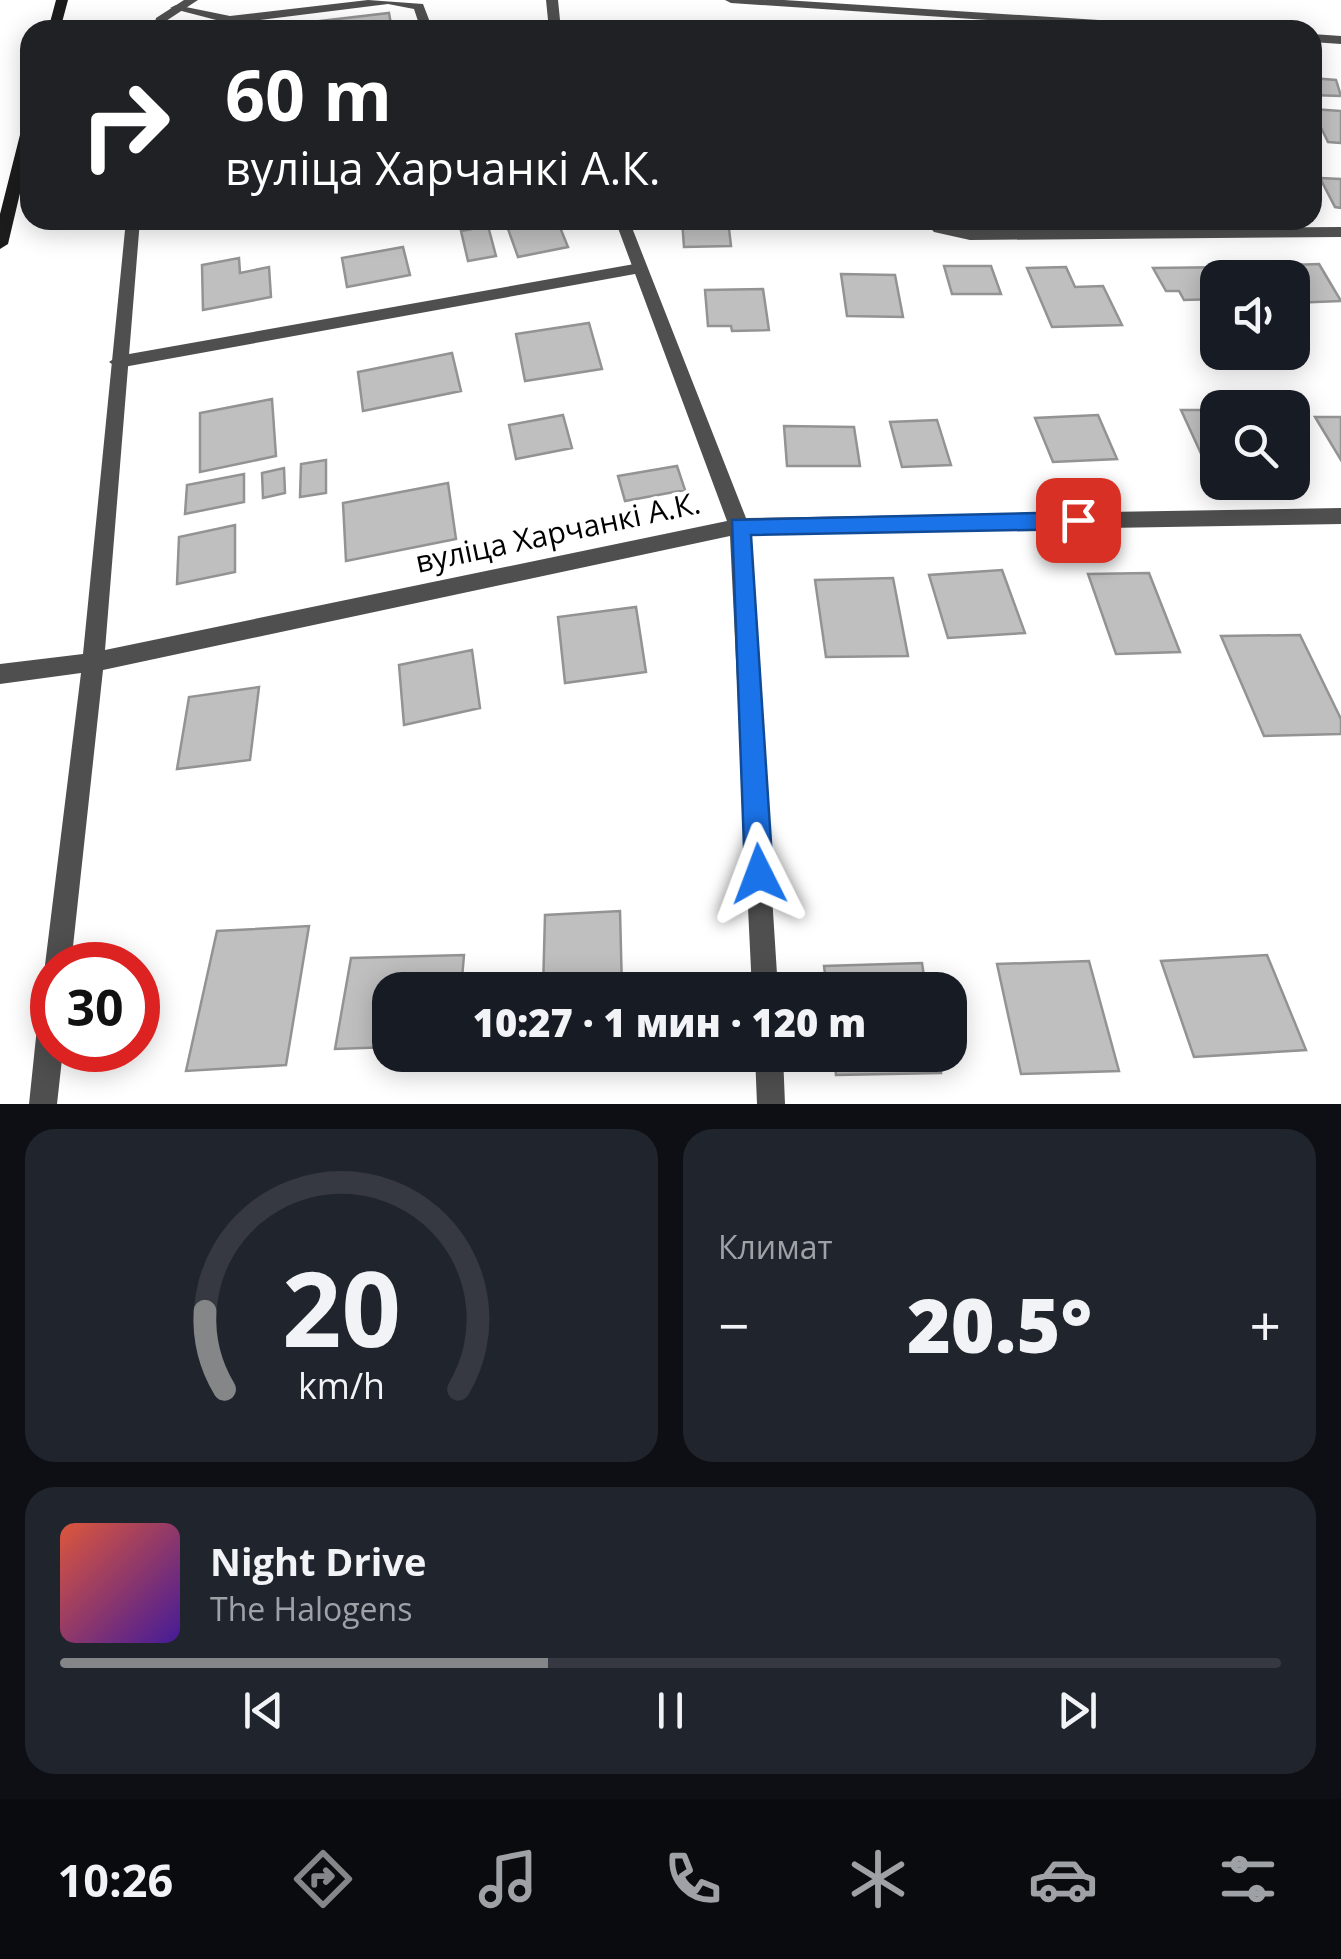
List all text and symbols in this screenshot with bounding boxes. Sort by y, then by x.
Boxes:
text: 60 m [225,46,392,142]
icon: right [60,60,190,190]
text: вуліца Харчанкі А.К. [225,137,661,198]
map controls [1200,260,1310,500]
button: sound [1200,260,1310,370]
button: search [1200,390,1310,500]
pin [1036,478,1121,563]
street label: вуліца Харчанкі А.К. [411,481,704,582]
icon: arrive [1051,493,1106,548]
position arrow [707,822,811,926]
speed limit sign: 30 [30,942,160,1072]
text: 10:27 · 1 мин · 120 m [473,996,866,1048]
text: Климат [718,1225,832,1268]
text: 20 [282,1236,401,1377]
text: 20.5° [907,1273,1092,1375]
text: − [718,1287,749,1362]
text: + [1250,1287,1281,1362]
text: km/h [298,1361,385,1409]
text: Night Drive [210,1535,426,1587]
text: The Halogens [210,1587,412,1630]
icon: previous [236,1683,291,1738]
icon: pause [643,1683,698,1738]
icon: next [1050,1683,1105,1738]
icon: directions [288,1844,358,1914]
icon: music [473,1844,543,1914]
icon: phone [658,1844,728,1914]
icon: climate [843,1844,913,1914]
icon: car [1028,1844,1098,1914]
icon: filters [1213,1844,1283,1914]
text: 10:26 [58,1849,173,1910]

